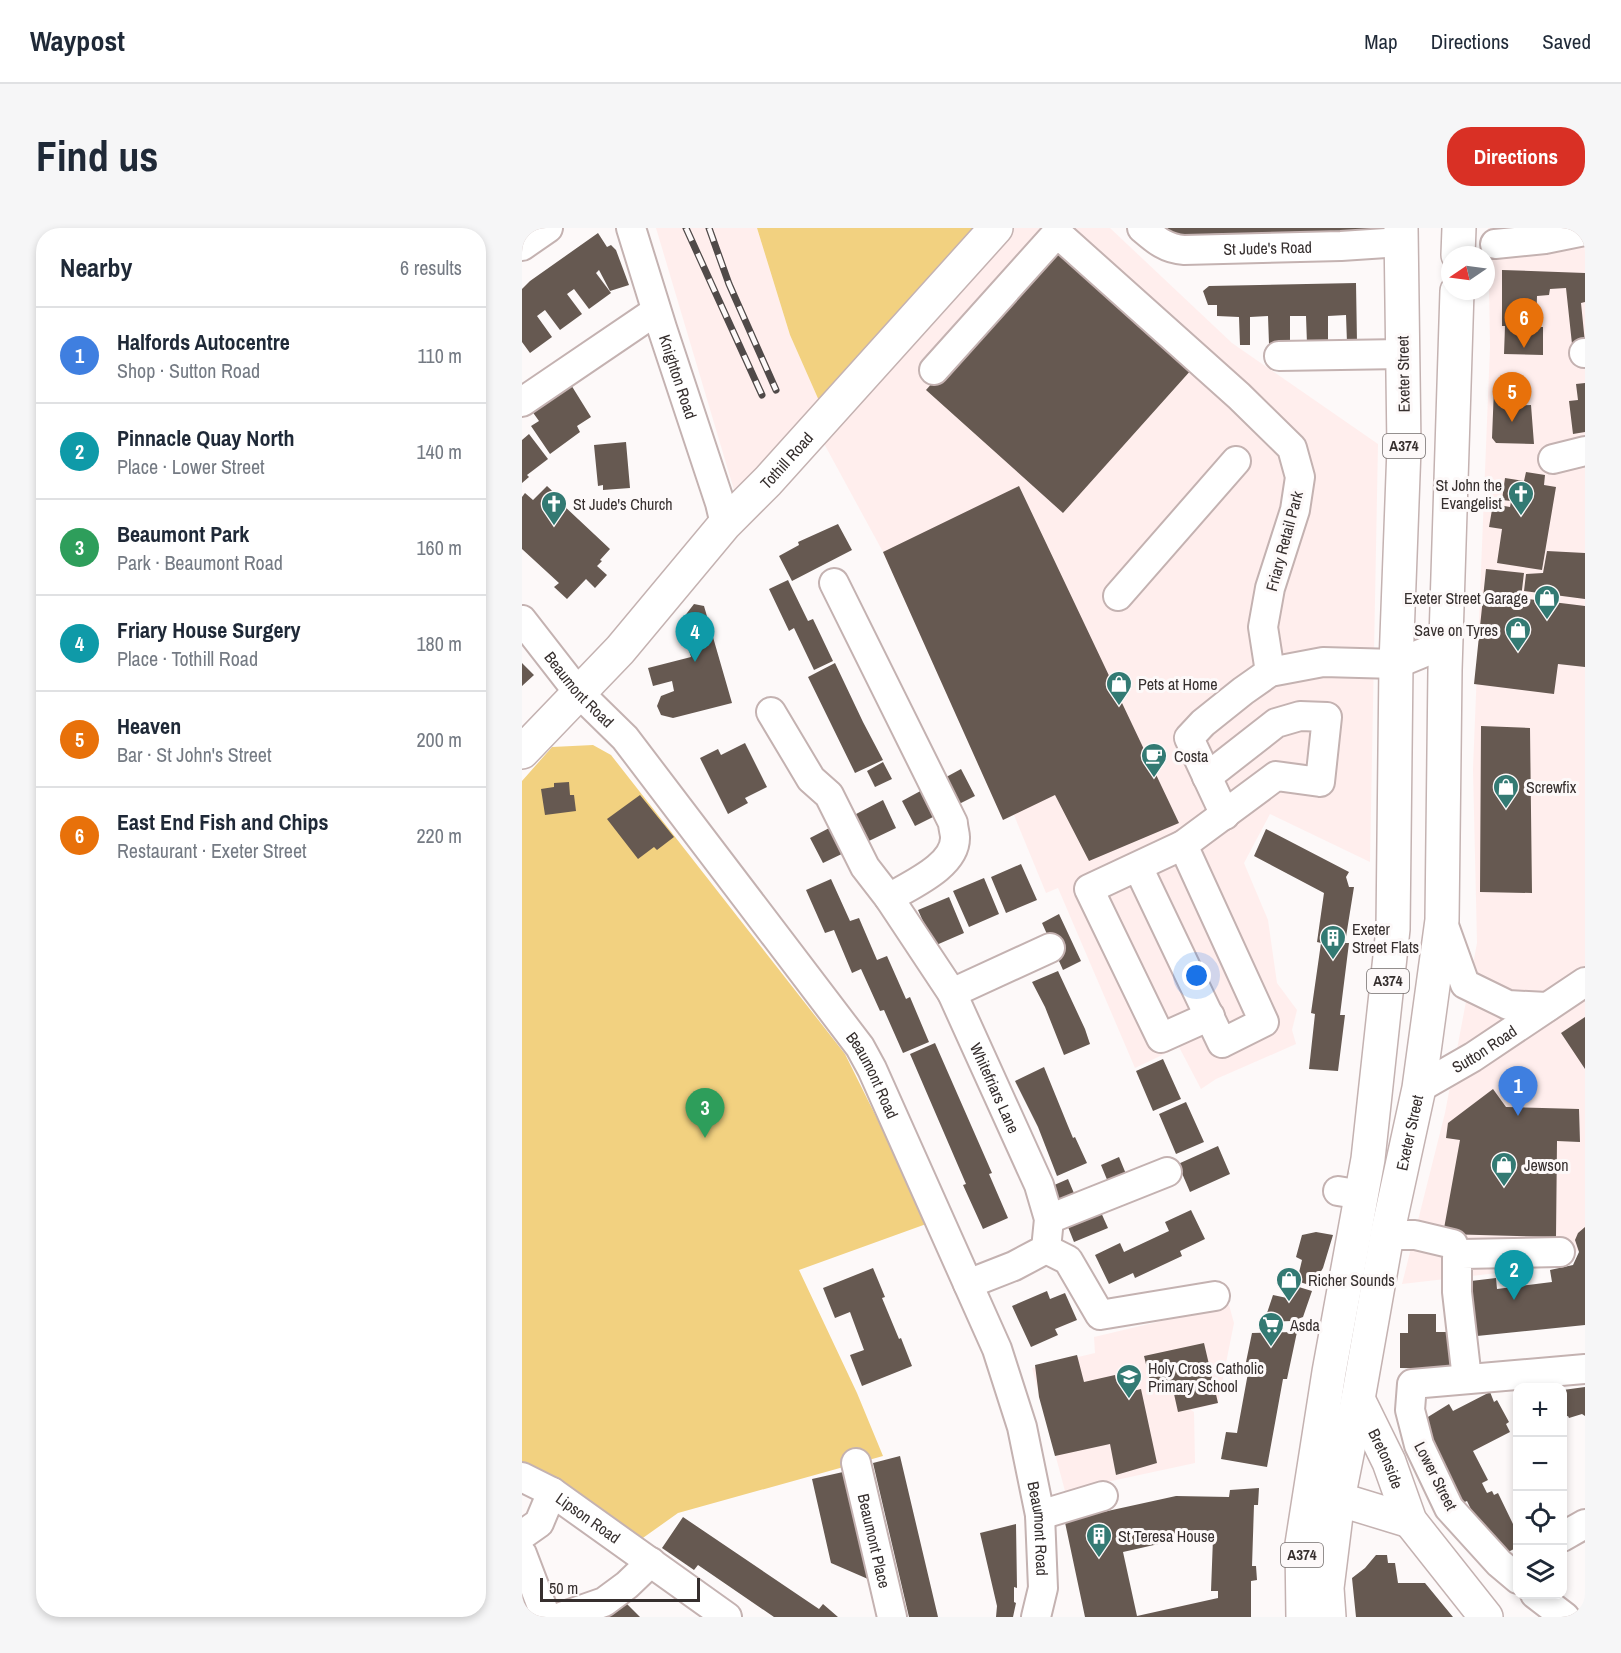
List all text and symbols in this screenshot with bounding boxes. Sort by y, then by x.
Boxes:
text: Waypost [30,22,125,60]
text: Map [1364,27,1398,56]
text: Directions [1431,27,1509,56]
text: Saved [1542,27,1591,56]
button: Directions [1447,127,1585,186]
text: Find us [36,128,158,184]
street label: St Jude's Road [1223,236,1312,260]
north arrow [1441,246,1495,300]
text: Nearby [60,250,132,285]
text: 6 results [400,254,462,281]
pin: 6 [1504,298,1544,348]
text: Halfords Autocentre [117,327,290,357]
street label: Knighton Road [654,332,702,422]
street label: Exeter Street [1391,335,1415,412]
text: 1 [75,342,84,369]
text: 110 m [418,342,462,369]
text: Shop · Sutton Road [117,357,260,384]
pin: 5 [1492,372,1532,422]
text: Pinnacle Quay North [117,423,294,453]
street label: Tothill Road [755,427,818,494]
road number: A374 [1383,434,1425,458]
text: 2 [75,438,84,465]
text: 140 m [416,438,462,465]
text: Place · Lower Street [117,453,265,480]
place label: St John the Evangelist [1436,474,1502,514]
church icon: St John the Evangelist [1506,479,1536,517]
street label: Friary Retail Park [1260,488,1308,594]
church icon: St Jude's Church [539,489,569,527]
place label: St Jude's Church [573,493,673,515]
text: Beaumont Park [117,519,249,549]
text: 3 [75,534,84,561]
text: 160 m [416,534,462,561]
text: Park · Beaumont Road [117,549,283,576]
shop icon: Exeter Street Garage [1532,583,1562,621]
place label: Exeter Street Garage [1404,587,1528,609]
pin: 4 [676,612,714,662]
text: Friary House Surgery [117,615,300,645]
shop icon: Save on Tyres [1503,615,1533,653]
place label: Save on Tyres [1414,619,1498,641]
text: 4 [75,630,84,657]
text: 180 m [416,630,462,657]
text: Place · Tothill Road [117,645,258,672]
street label: Beaumont Road [539,647,619,732]
shop icon: Pets at Home [1104,669,1134,707]
place label: Pets at Home [1138,673,1218,695]
text: Heaven [117,711,181,741]
text: 5 [75,726,84,753]
text: 200 m [416,726,462,753]
text: Bar · St John's Street [117,741,271,768]
cafe icon: Costa [1139,741,1169,779]
place label: Costa [1174,745,1209,767]
shop icon: Screwfix [1491,772,1521,810]
place label: Screwfix [1526,776,1577,798]
text: East End Fish and Chips [117,807,329,837]
text: 6 [75,822,84,849]
text: 220 m [416,822,462,849]
text: Restaurant · Exeter Street [117,837,307,864]
place label: Exeter Street Flats [1352,918,1419,958]
building icon: Exeter Street Flats [1318,923,1348,961]
your location [1182,961,1211,990]
road number: A374 [1367,969,1409,993]
street label: Sutton Road [1448,1020,1521,1078]
street label: Beaumont Road [841,1027,904,1122]
street label: Whitefriars Lane [965,1039,1025,1137]
pin: 1 [1498,1066,1538,1116]
pin: 3 [686,1088,724,1138]
street label: Exeter Street [1390,1093,1428,1172]
shop icon: Jewson [1489,1150,1519,1188]
place label: Jewson [1524,1154,1568,1176]
pin: 2 [1494,1250,1534,1300]
shop icon: Richer Sounds [1274,1265,1304,1303]
place label: Richer Sounds [1308,1269,1395,1291]
supermarket icon: Asda [1256,1310,1286,1348]
place label: Asda [1289,1314,1321,1336]
place label: Holy Cross Catholic Primary School [1148,1357,1264,1397]
school or university icon: Holy Cross Catholic Primary School [1114,1362,1144,1400]
map controls [1513,1383,1567,1599]
button: + [1513,1383,1567,1437]
street label: Bretonside [1363,1425,1409,1492]
button: − [1513,1437,1567,1491]
street label: Lower Street [1409,1438,1463,1514]
street label: Beaumont Road [1022,1479,1053,1576]
street label: Lipson Road [551,1487,625,1548]
street label: Beaumont Place [853,1491,896,1590]
button: locate [1513,1491,1567,1545]
building icon: St Teresa House [1084,1521,1114,1559]
place label: St Teresa House [1118,1525,1215,1547]
road number: A374 [1281,1543,1323,1567]
button: layers [1513,1545,1567,1599]
scale bar [540,1575,700,1602]
text: 50 m [549,1577,578,1599]

